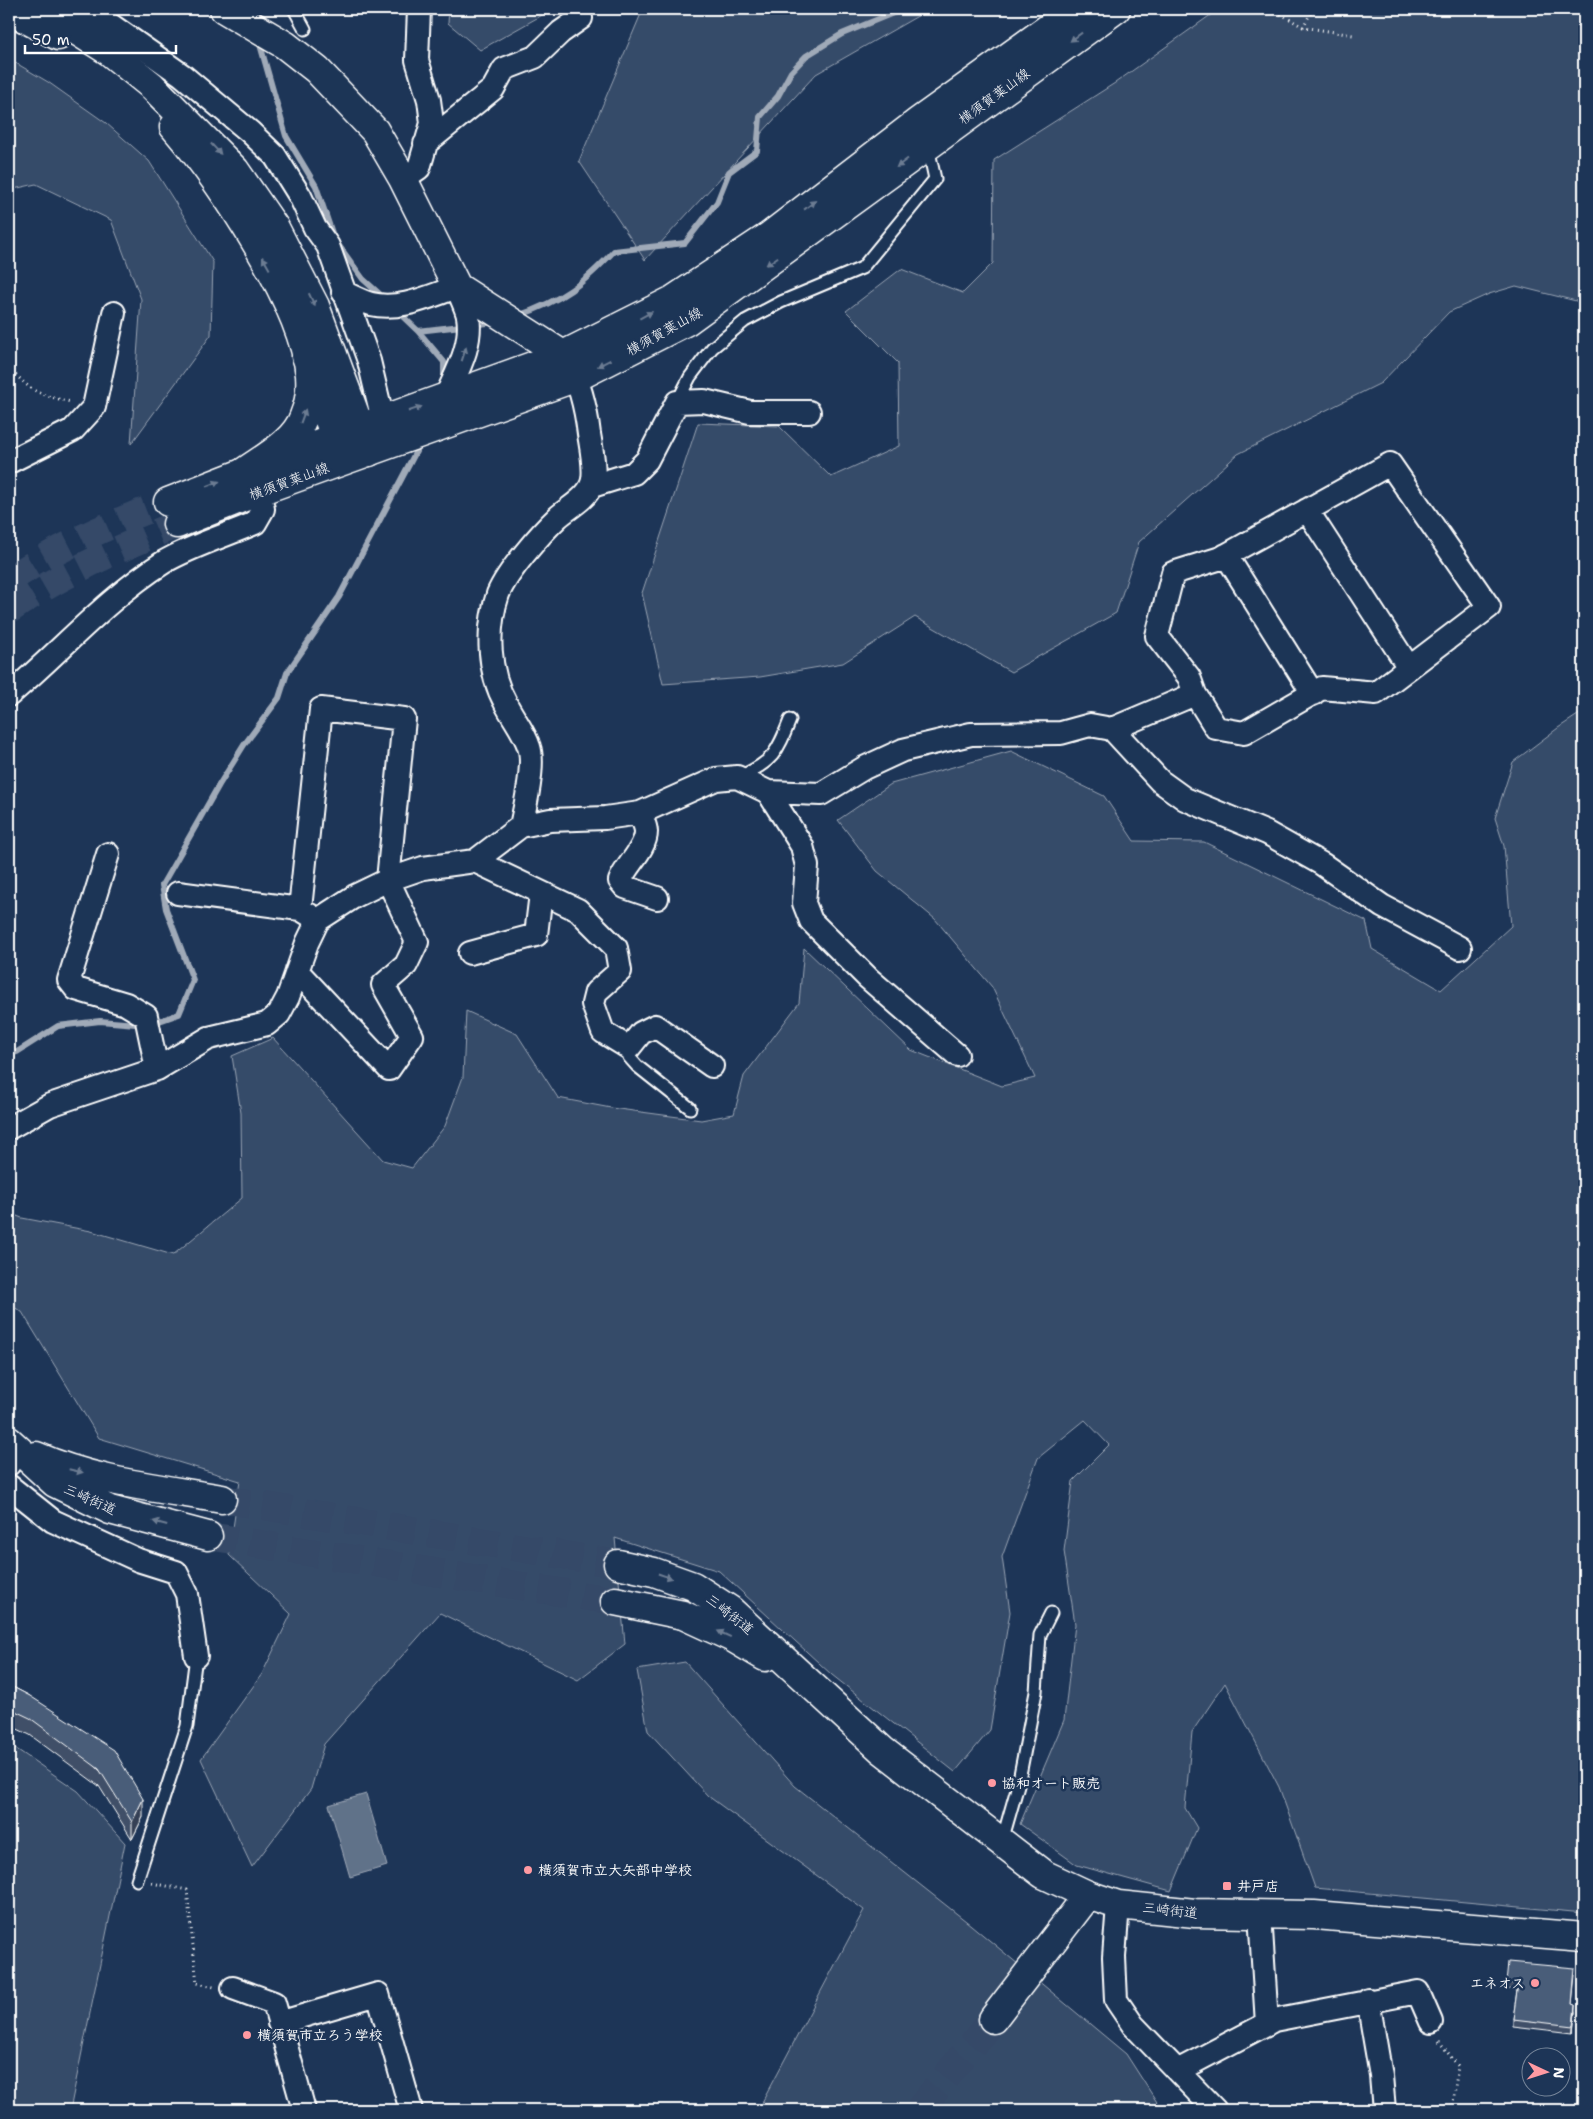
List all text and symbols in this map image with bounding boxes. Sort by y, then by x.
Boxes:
scale bar [25,22,176,54]
text: 50 m [32,30,70,50]
one-way arrow [1069,32,1083,42]
street label: 横須賀葉山線 [955,64,1033,128]
one-way arrow [210,142,222,154]
one-way arrow [896,158,909,169]
one-way arrow [803,199,816,210]
one-way arrow [766,255,779,266]
one-way arrow [262,257,271,270]
one-way arrow [308,293,316,307]
street label: 横須賀葉山線 [623,303,705,359]
one-way arrow [639,310,653,319]
one-way arrow [460,346,468,361]
one-way arrow [597,359,611,367]
one-way arrow [407,405,422,412]
one-way arrow [299,408,307,423]
street label: 横須賀葉山線 [246,458,332,504]
one-way arrow [206,480,221,488]
one-way arrow [68,1467,83,1475]
street label: 三崎街道 [61,1479,119,1519]
one-way arrow [153,1519,168,1527]
one-way arrow [658,1572,673,1580]
street label: 三崎街道 [702,1590,758,1638]
one-way arrow [716,1629,731,1638]
place label: 協和オート販売 [1002,1774,1100,1792]
marker: 協和オート販売 [986,1777,998,1789]
place label: 横須賀市立大矢部中学校 [538,1861,692,1879]
marker: 横須賀市立大矢部中学校 [522,1864,534,1876]
place label: 井戸店 [1237,1877,1279,1895]
marker: 井戸店 [1221,1880,1233,1892]
street label: 三崎街道 [1141,1898,1199,1922]
place label: エネオス [1470,1974,1525,1992]
marker: エネオス [1529,1977,1541,1989]
place label: 横須賀市立ろう学校 [257,2026,383,2044]
marker: 横須賀市立ろう学校 [241,2029,253,2041]
north arrow [1520,2046,1570,2096]
text: N [1550,2067,1568,2079]

